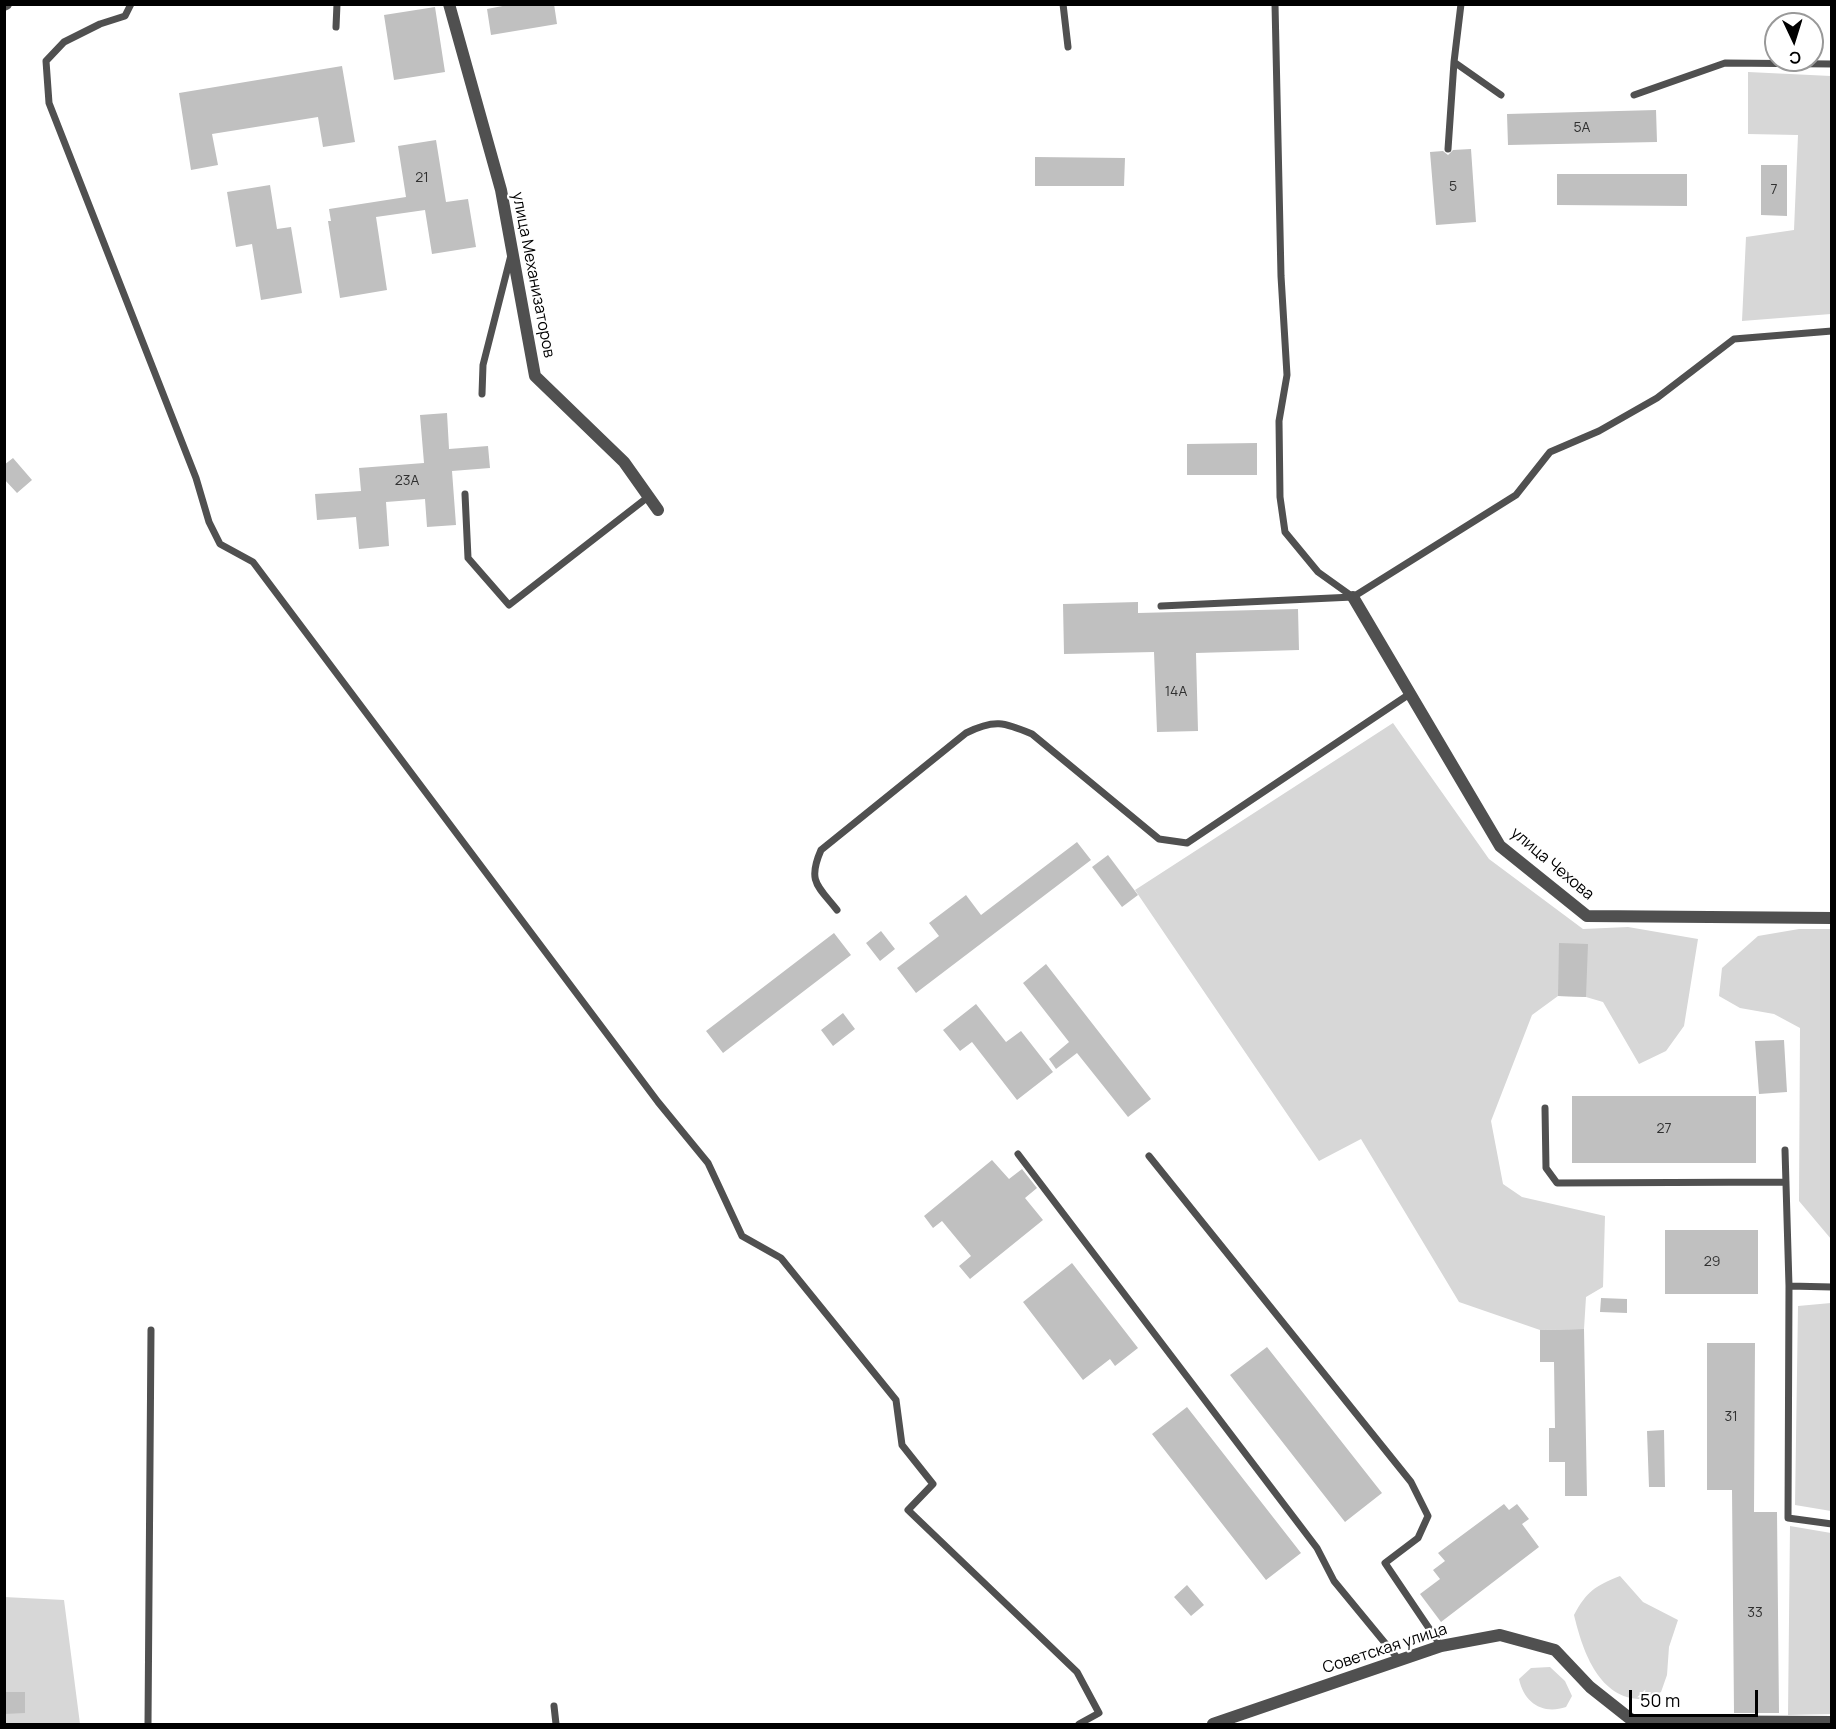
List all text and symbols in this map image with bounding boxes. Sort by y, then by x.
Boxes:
north arrow [1764,12,1824,72]
text: С [1788,47,1802,69]
house number: 5А [1574,120,1590,136]
house number: 21 [415,170,429,186]
house number: 5 [1449,179,1457,195]
house number: 7 [1770,182,1778,198]
street label: улица Механизаторов [508,191,558,359]
house number: 23А [395,473,419,489]
house number: 14А [1165,684,1187,700]
street label: улица Чехова [1506,824,1598,904]
house number: 27 [1656,1121,1672,1137]
house number: 29 [1704,1254,1720,1270]
house number: 31 [1724,1409,1738,1425]
house number: 33 [1747,1605,1763,1621]
street label: Советская улица [1320,1620,1450,1678]
scale bar [1632,1678,1761,1716]
text: 50 m [1640,1688,1680,1712]

